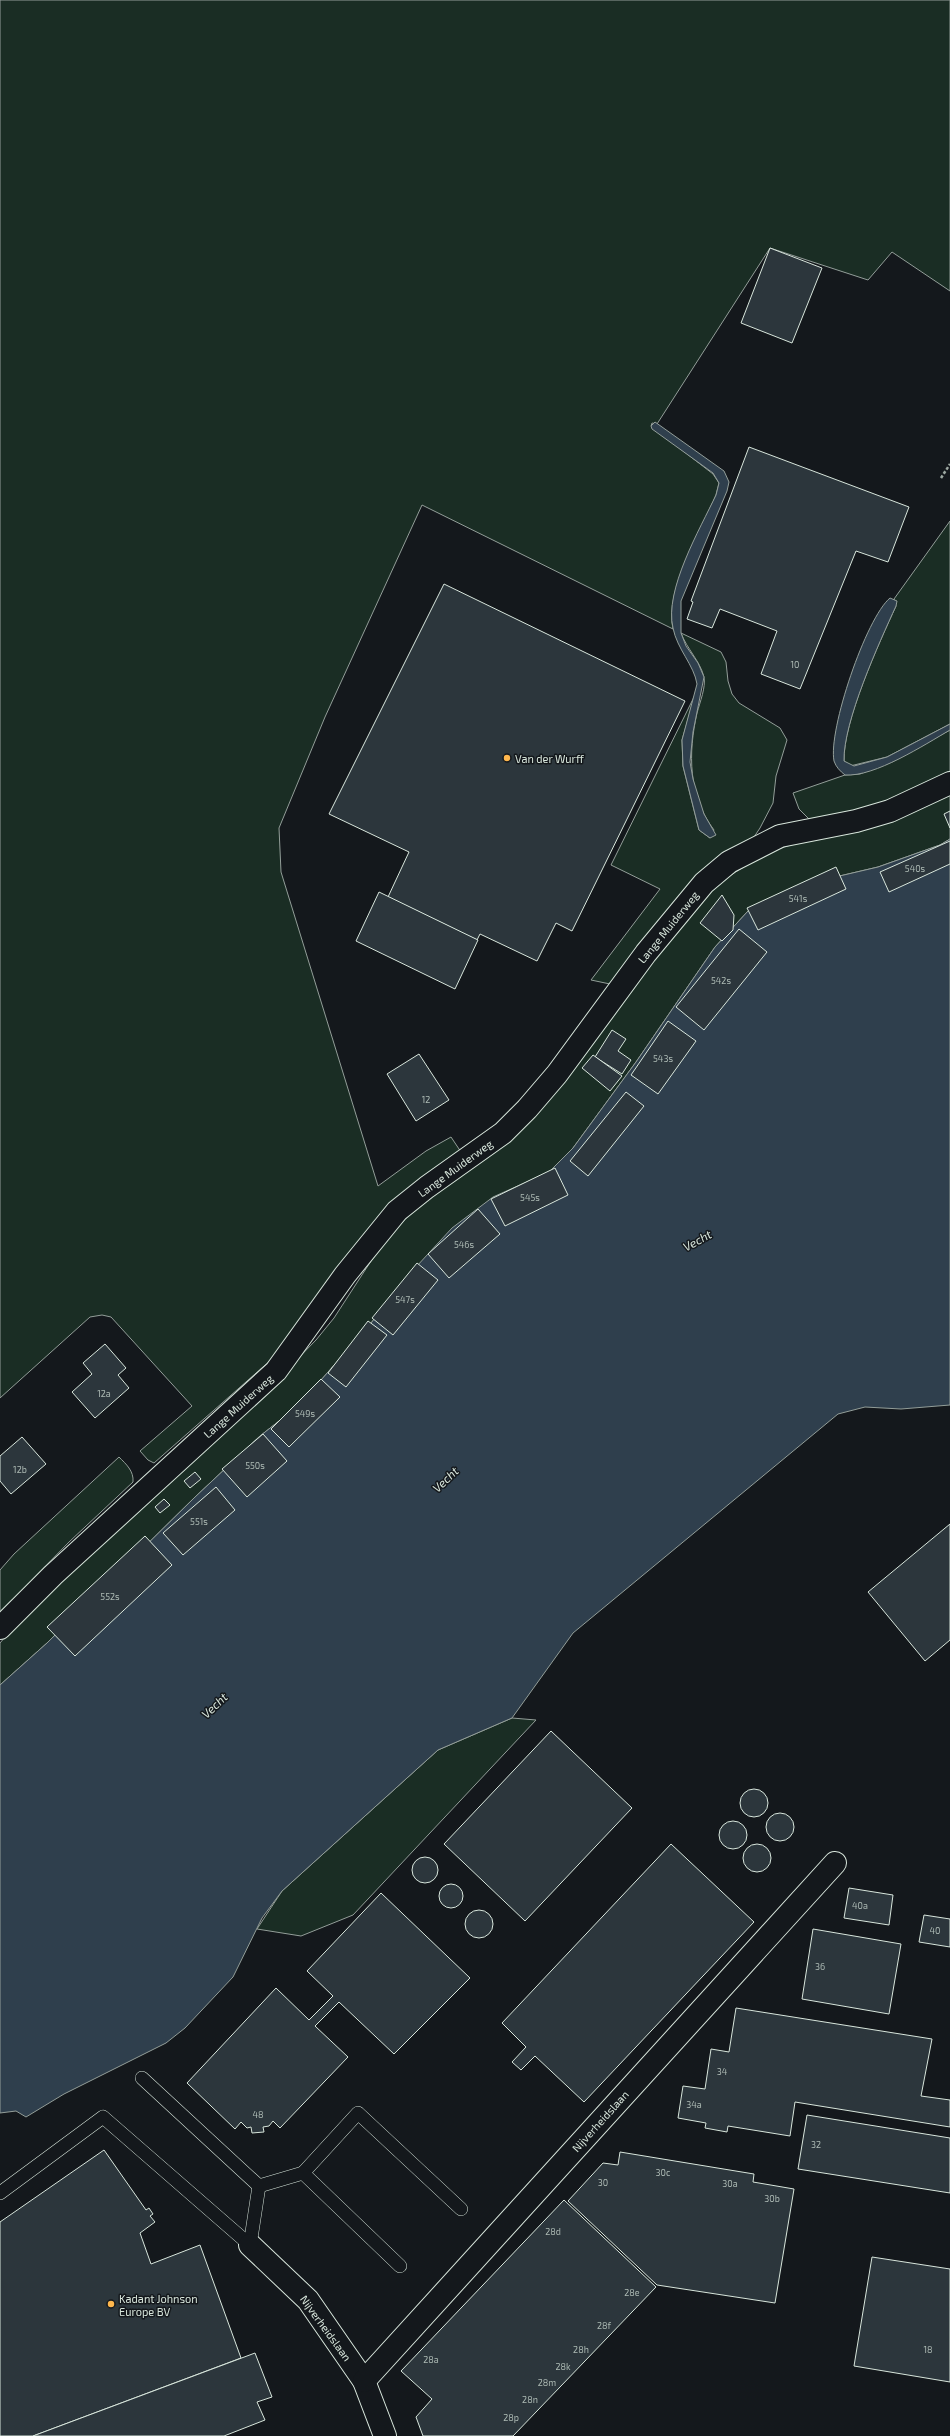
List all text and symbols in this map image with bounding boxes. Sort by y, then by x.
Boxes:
house number: 10 [790,659,800,670]
place label: Van der Wurff [515,752,584,765]
marker: Van der Wurff [502,753,512,763]
house number: 540s [905,863,926,874]
street label: Lange Muiderweg [635,888,701,966]
house number: 541s [789,893,808,904]
house number: 542s [711,975,731,986]
house number: 543s [653,1053,673,1064]
house number: 12 [422,1094,430,1105]
street label: Lange Muiderweg [415,1137,495,1199]
house number: 545s [520,1192,540,1203]
water label: Vecht [680,1226,714,1254]
house number: 546s [454,1239,474,1250]
house number: 547s [395,1294,415,1305]
street label: Lange Muiderweg [201,1371,275,1441]
house number: 12a [97,1388,111,1399]
house number: 549s [295,1408,315,1419]
house number: 550s [245,1460,265,1471]
water label: Vecht [429,1463,461,1495]
house number: 12b [13,1464,27,1475]
house number: 551s [190,1516,208,1527]
house number: 552s [100,1591,120,1602]
water label: Vecht [198,1689,230,1721]
house number: 40a [852,1900,868,1911]
house number: 40 [930,1925,940,1936]
house number: 36 [815,1961,825,1972]
house number: 34 [717,2066,728,2077]
street label: Nijverheidslaan [569,2088,632,2155]
house number: 34a [686,2099,702,2110]
house number: 48 [253,2109,264,2120]
house number: 32 [811,2139,821,2150]
house number: 30c [656,2167,671,2178]
house number: 30 [598,2177,608,2188]
house number: 30a [722,2178,738,2189]
house number: 30b [764,2193,780,2204]
house number: 28d [545,2226,561,2237]
house number: 28e [624,2287,640,2298]
place label: Kadant Johnson Europe BV [119,2292,198,2318]
street label: Nijverheidslaan [297,2293,354,2364]
marker: Kadant Johnson Europe BV [106,2299,116,2309]
house number: 28f [597,2320,612,2331]
house number: 28h [573,2344,589,2355]
house number: 18 [923,2344,933,2355]
house number: 28a [423,2354,439,2365]
house number: 28k [555,2361,571,2372]
house number: 28m [538,2377,556,2388]
house number: 28n [522,2394,538,2405]
house number: 28p [503,2412,519,2423]

